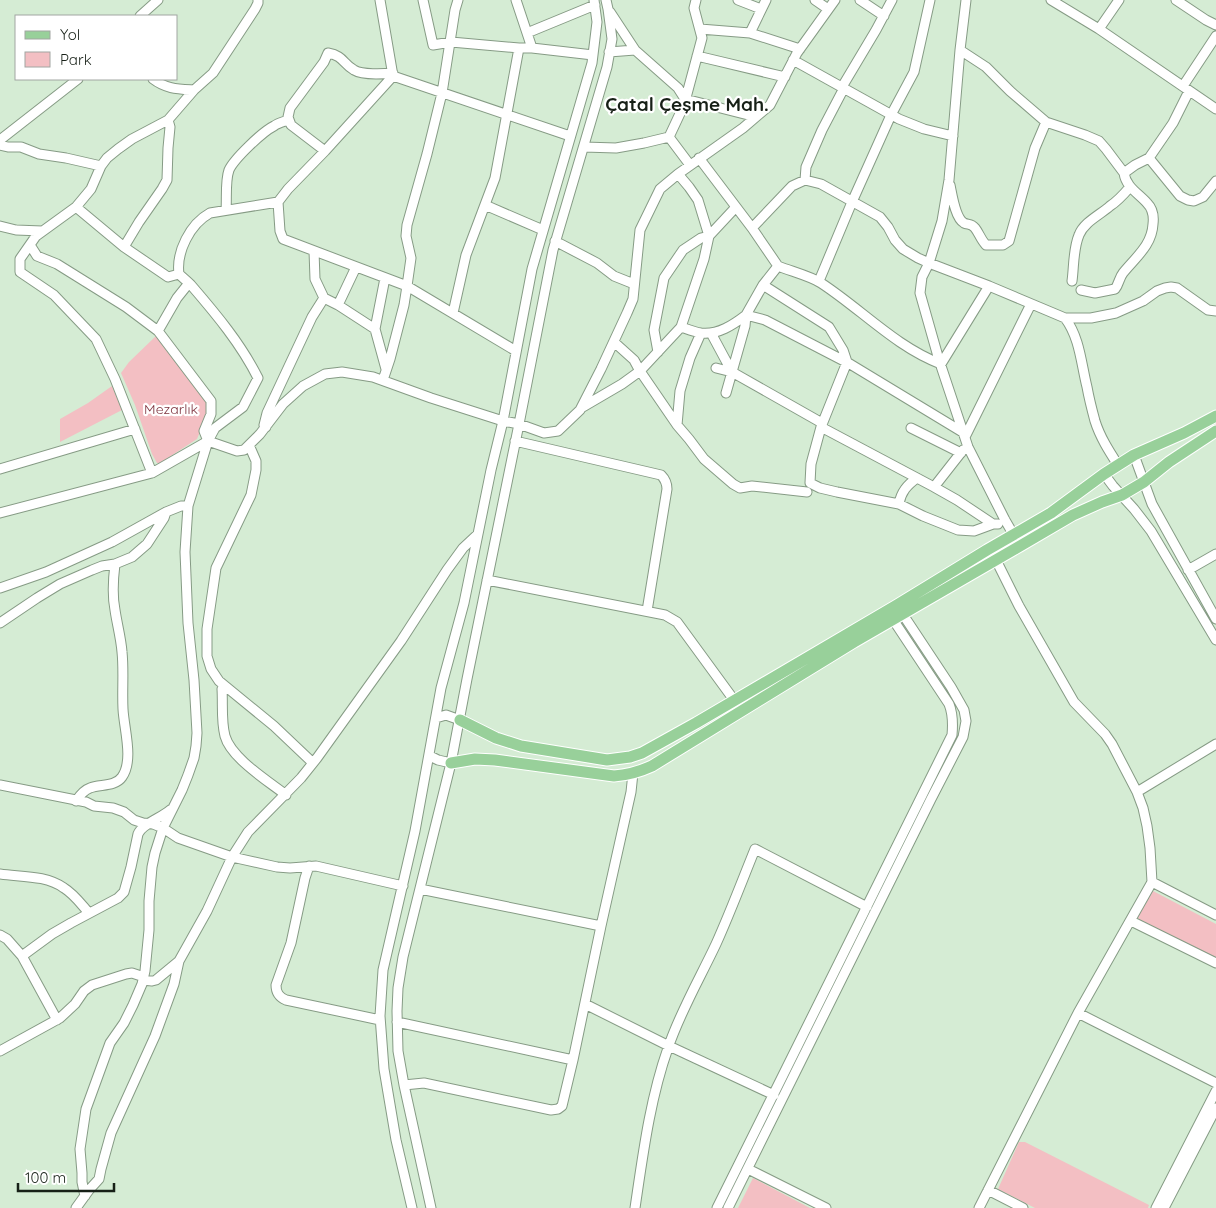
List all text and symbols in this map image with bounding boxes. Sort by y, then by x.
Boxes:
legend [15,15,178,80]
text: Yol [60,25,80,44]
text: Park [60,50,92,69]
district label: Çatal Çeşme Mah. [605,92,769,116]
park label: Mezarlık [144,400,198,418]
scale bar [18,1160,114,1192]
text: 100 m [25,1168,66,1187]

